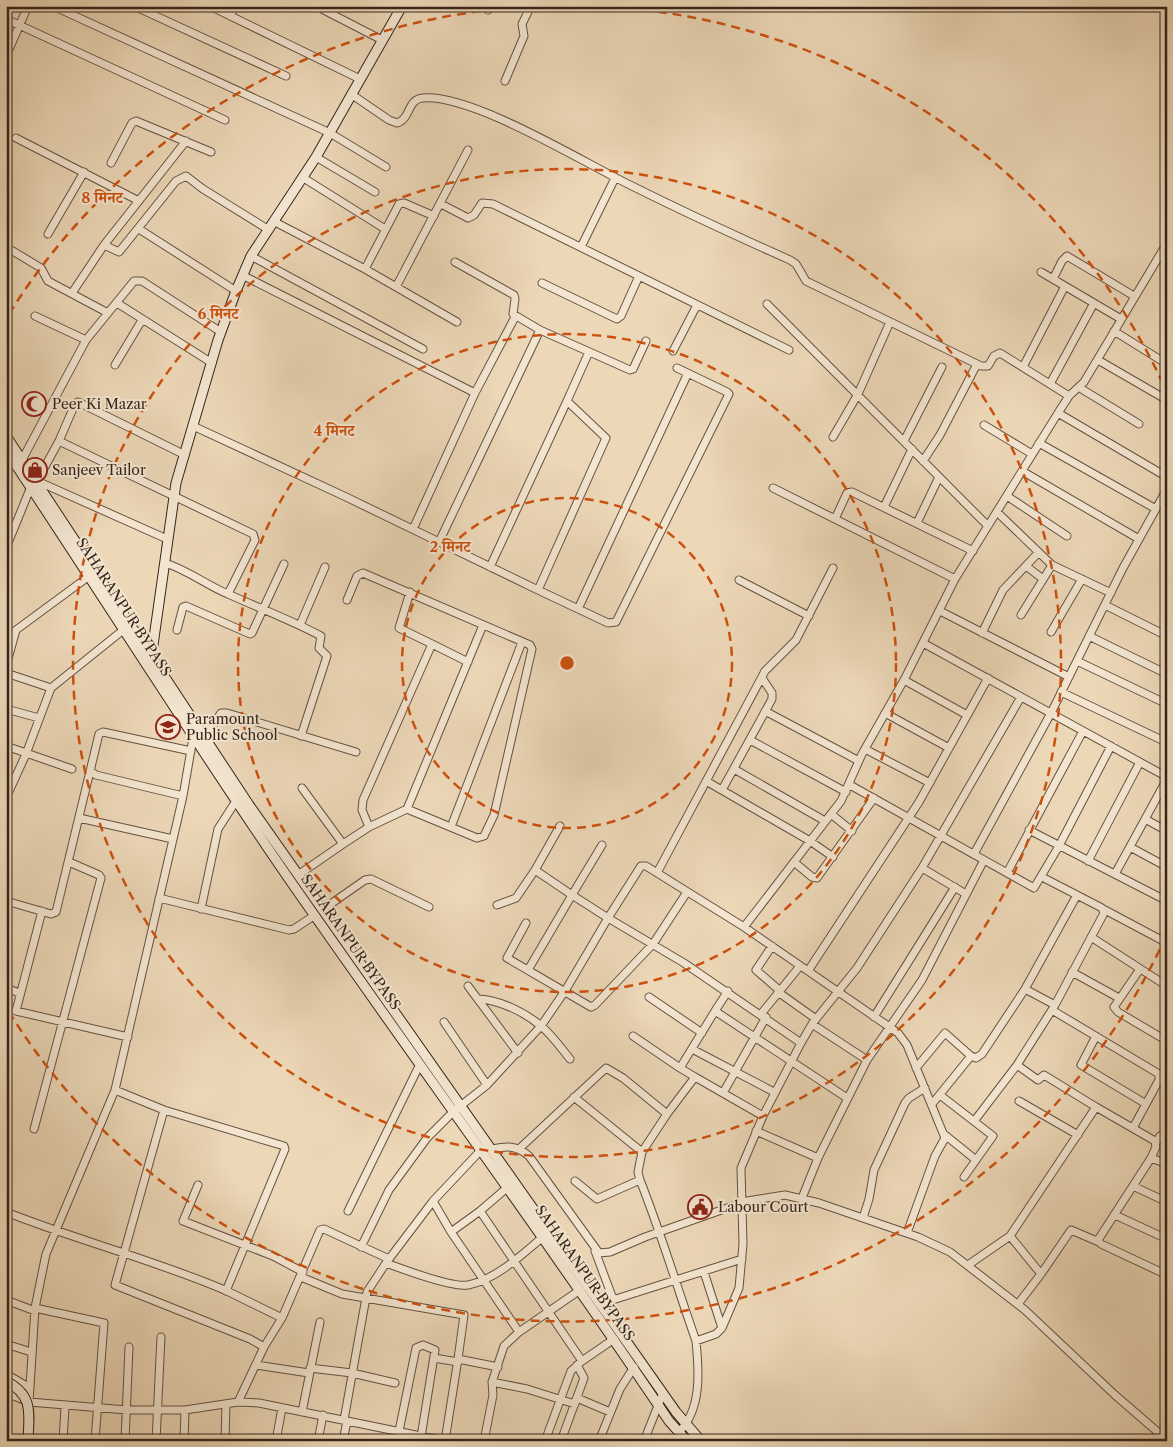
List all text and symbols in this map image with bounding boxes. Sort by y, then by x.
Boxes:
text: 8 मिनट [81,188,124,207]
text: 6 मिनट [197,304,240,323]
mosque icon: Peer Ki Mazar [21,391,47,417]
place label: Peer Ki Mazar [52,395,147,413]
text: 4 मिनट [313,421,356,440]
shop icon: Sanjeev Tailor [22,457,48,483]
place label: Sanjeev Tailor [52,461,146,479]
street label: SAHARANPUR BYPASS [72,534,176,680]
text: 2 मिनट [429,537,472,556]
centre of rings [558,654,576,672]
place label: Paramount Public School [186,710,278,744]
school or university icon: Paramount Public School [155,714,181,740]
street label: SAHARANPUR BYPASS [297,871,405,1013]
public building icon: Labour Court [687,1194,713,1220]
place label: Labour Court [718,1198,808,1216]
street label: SAHARANPUR BYPASS [531,1202,639,1344]

